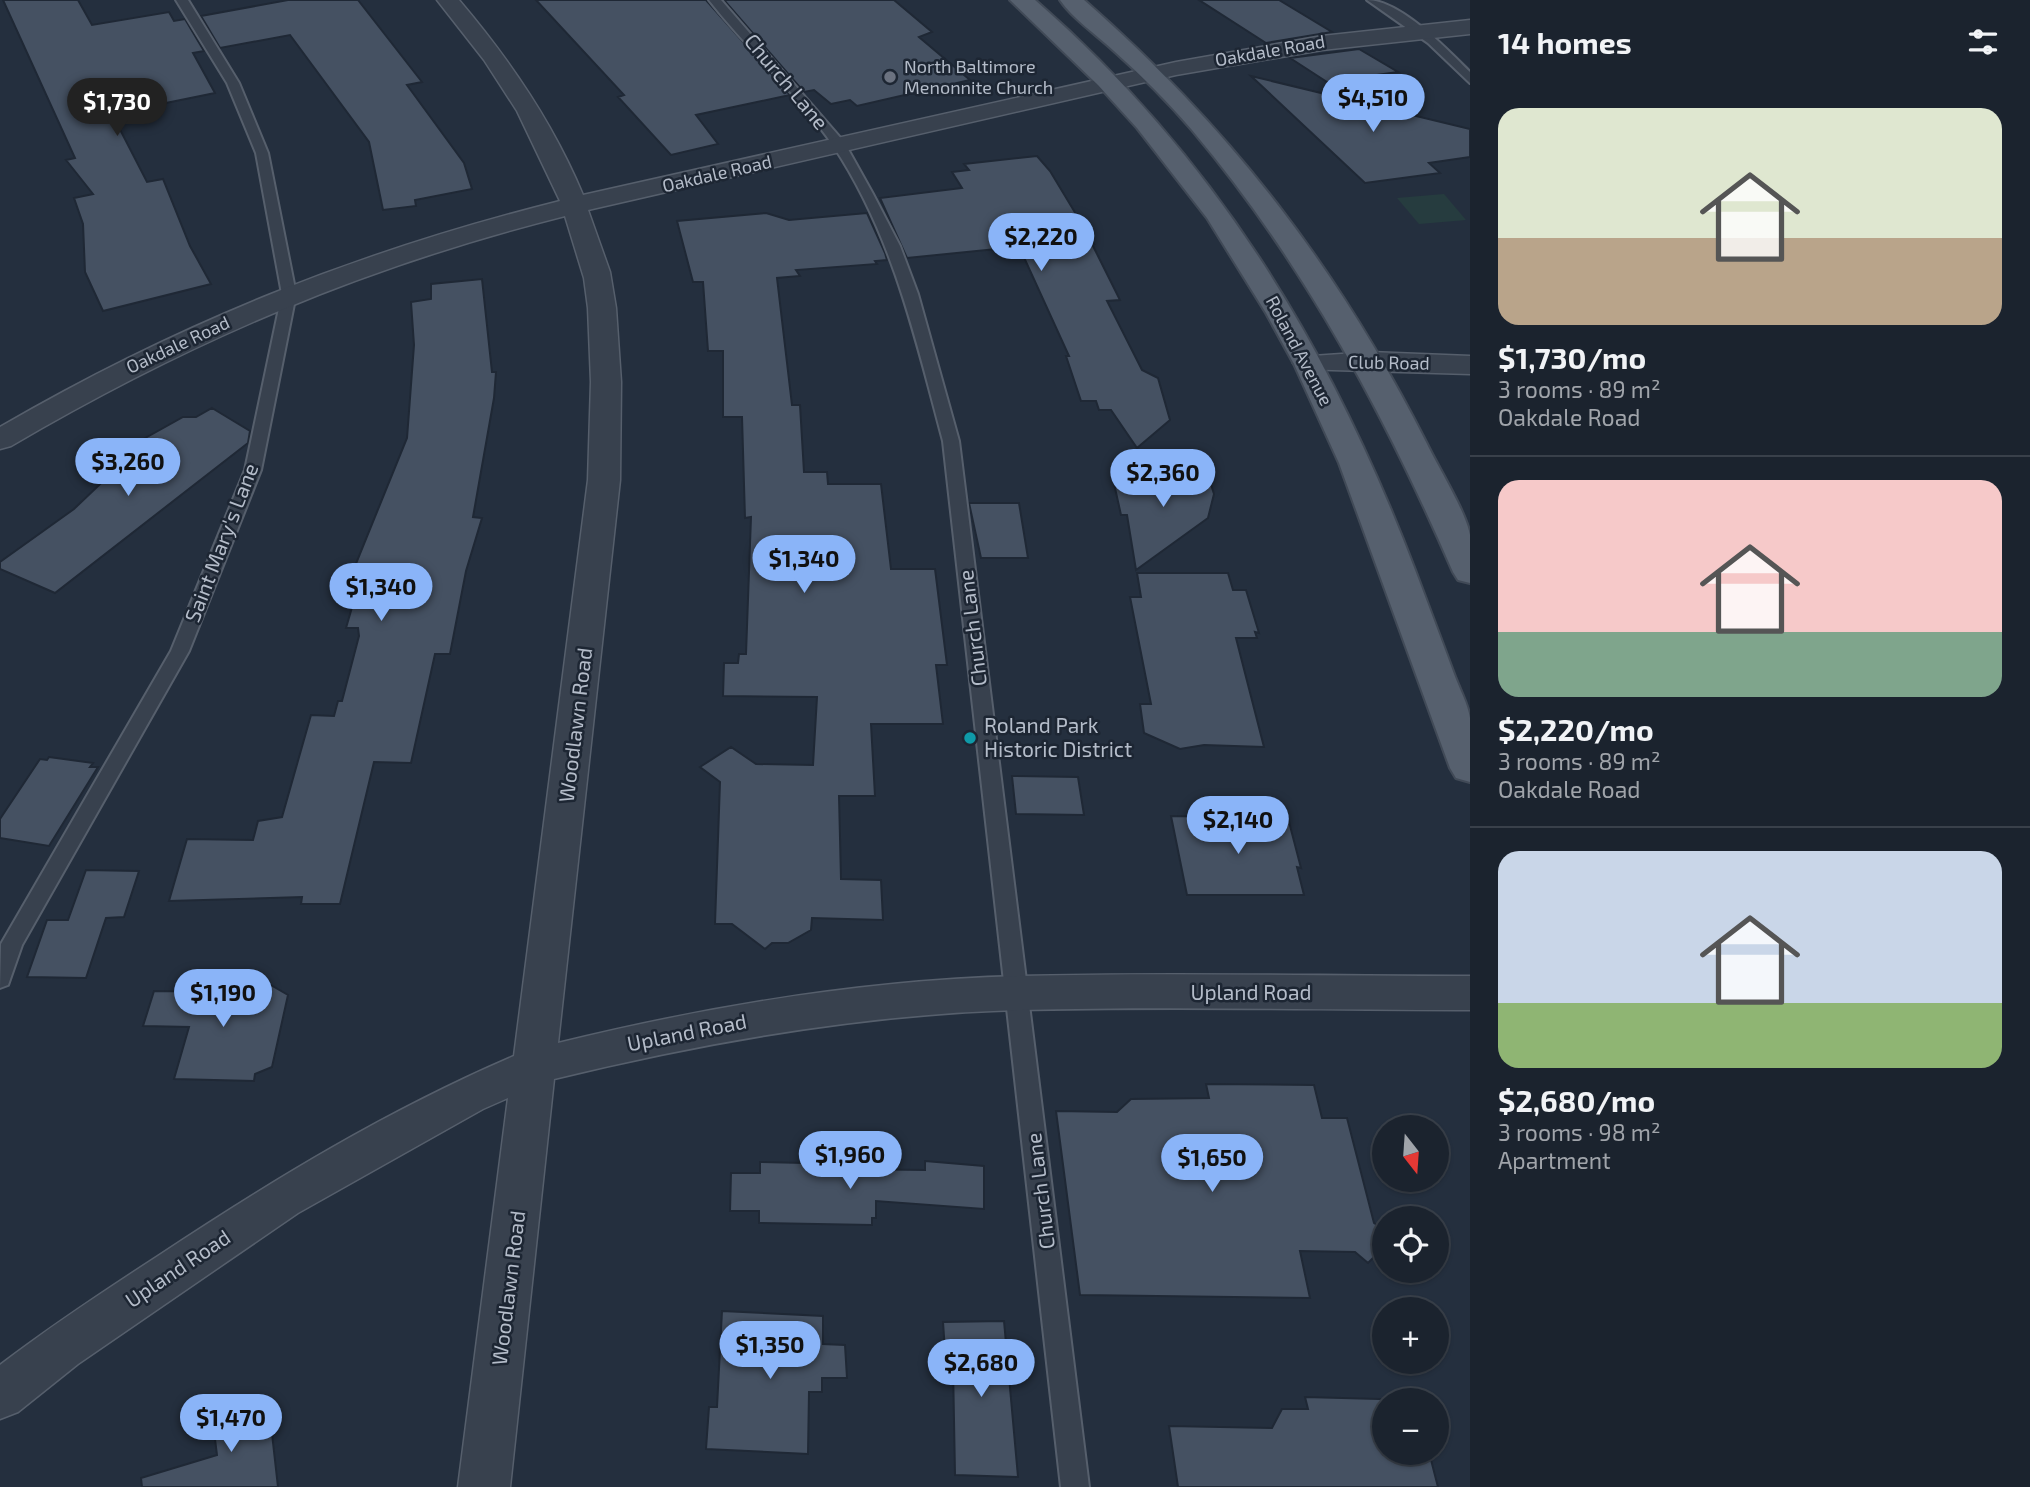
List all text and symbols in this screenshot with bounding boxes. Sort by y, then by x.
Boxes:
icon: filters [1964,23,2002,61]
text: 14 homes [1498,24,1632,60]
street label: Church Lane [740,28,834,134]
street label: Oakdale Road [1213,30,1327,71]
place label: North Baltimore Menonnite Church [904,55,1053,98]
marker: North Baltimore Menonnite Church [882,69,898,85]
pin: $4,510 [1316,74,1430,134]
pin: $1,730 [60,78,174,138]
text: $4,510 [1338,83,1408,111]
text: $1,730 [83,87,151,115]
street label: Oakdale Road [660,150,774,196]
icon: home [1687,154,1813,280]
pin: $2,220 [984,214,1098,273]
text: $2,220 [1004,222,1078,250]
street label: Roland Avenue [1262,292,1338,409]
street label: Oakdale Road [122,311,233,378]
text: $1,730/mo [1498,339,1646,375]
street label: Club Road [1348,350,1430,374]
text: 3 rooms · 89 m² [1498,375,1660,403]
text: Oakdale Road [1498,403,1641,431]
pin: $3,260 [71,438,185,498]
text: $3,260 [91,447,165,475]
pin: $2,360 [1106,449,1220,509]
text: $2,360 [1126,458,1200,486]
street label: Saint Mary's Lane [179,459,262,626]
icon: home [1687,526,1813,652]
pin: $1,340 [747,536,861,595]
text: $1,340 [768,544,840,572]
pin: $1,340 [324,564,438,623]
street label: Church Lane [952,568,991,688]
text: $1,340 [345,572,417,600]
street label: Woodlawn Road [553,646,596,804]
text: $2,220/mo [1498,711,1654,747]
place label: Roland Park Historic District [984,712,1132,761]
marker: Roland Park Historic District [962,730,978,746]
text: 3 rooms · 89 m² [1498,747,1660,775]
text: Oakdale Road [1498,775,1641,803]
pin: $2,140 [1181,796,1295,856]
text: $2,140 [1203,805,1273,833]
icon: home [1687,897,1813,1023]
pin: $1,190 [166,970,280,1029]
text: $1,190 [190,978,256,1006]
street label: Upland Road [1190,979,1312,1004]
street label: Upland Road [625,1008,749,1055]
text: $2,680/mo [1498,1082,1655,1118]
north arrow [1372,1115,1449,1192]
map controls [1372,1115,1449,1465]
text: 3 rooms · 98 m² [1498,1118,1660,1146]
street label: Church Lane [1020,1131,1059,1251]
pin: $1,960 [793,1132,907,1191]
pin: $1,650 [1155,1134,1269,1194]
text: $1,960 [815,1140,885,1168]
text: $1,650 [1177,1143,1247,1171]
text: Apartment [1498,1146,1611,1174]
button: locate [1372,1206,1449,1283]
street label: Woodlawn Road [486,1209,529,1367]
street label: Upland Road [120,1224,234,1312]
button: + [1372,1297,1449,1374]
pin: $1,350 [713,1322,827,1381]
text: $1,350 [735,1330,805,1358]
pin: $2,680 [924,1340,1038,1399]
text: $2,680 [944,1348,1018,1376]
button: − [1372,1388,1449,1465]
pin: $1,470 [174,1394,288,1454]
text: $1,470 [196,1403,266,1431]

